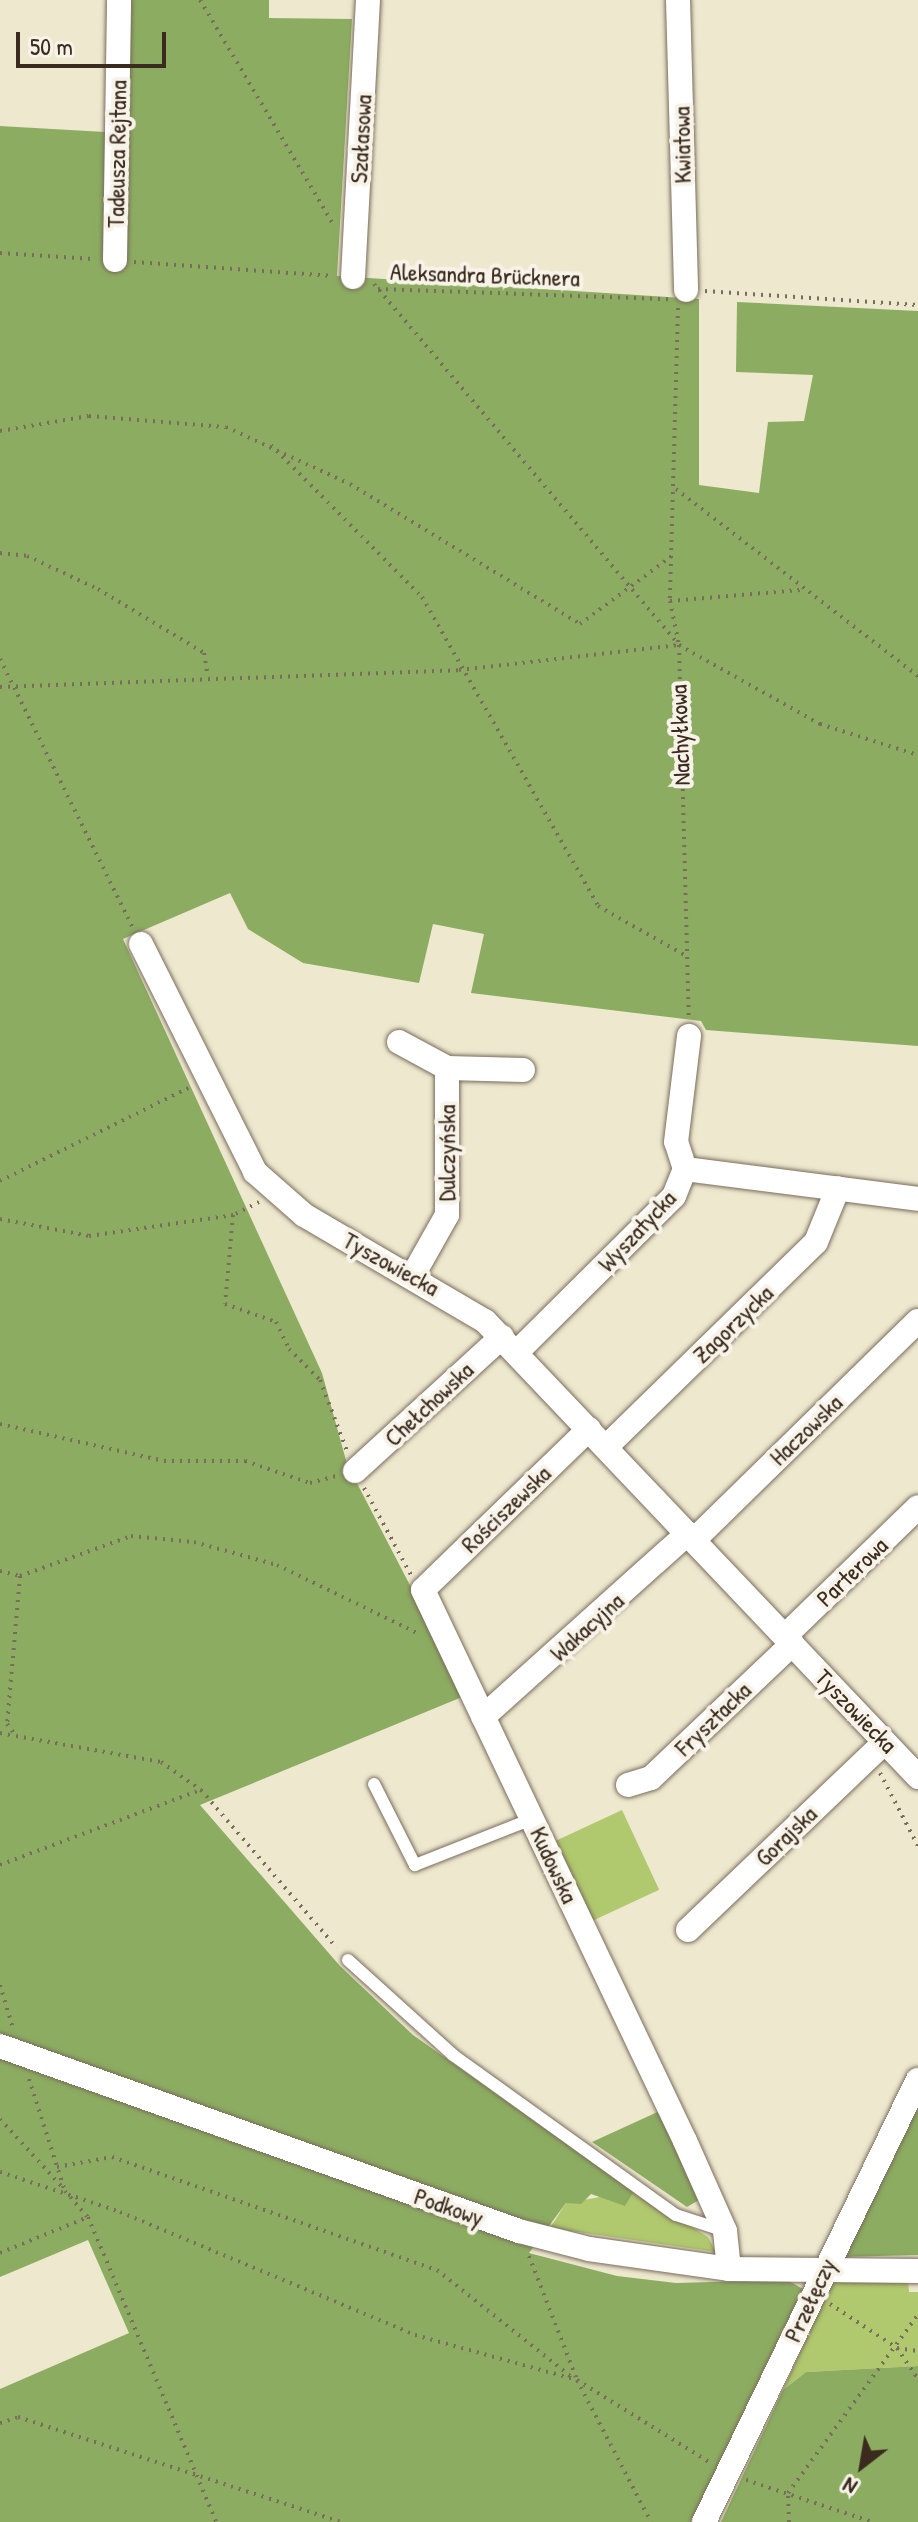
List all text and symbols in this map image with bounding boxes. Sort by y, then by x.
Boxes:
scale bar [20,16,170,66]
text: 50 m [30,30,73,62]
street label: Tadeusza Rejtana [101,80,133,228]
street label: Szałasowa [344,94,378,184]
street label: Kwiatowa [667,106,697,184]
street label: Aleksandra Brücknera [390,257,580,293]
street label: Nachyłkowa [664,684,696,786]
street label: Dulczyńska [433,1105,461,1201]
street label: Wyszatycka [592,1184,682,1278]
street label: Tyszowiecka [338,1226,444,1302]
street label: Zagorzycka [687,1279,779,1369]
street label: Chełchowska [379,1356,479,1452]
street label: Haczowska [764,1389,848,1471]
street label: Rościszewska [455,1459,557,1559]
street label: Parterowa [811,1531,893,1613]
street label: Wakacyjna [544,1587,630,1667]
street label: Tyszowiecka [809,1663,903,1759]
street label: Frysztacka [669,1676,757,1762]
street label: Gorajska [749,1800,823,1872]
street label: Kudowska [524,1822,584,1908]
street label: Podkowy [411,2182,487,2232]
street label: Przełęczy [778,2254,842,2346]
north arrow [822,2426,902,2506]
text: N [837,2471,862,2502]

